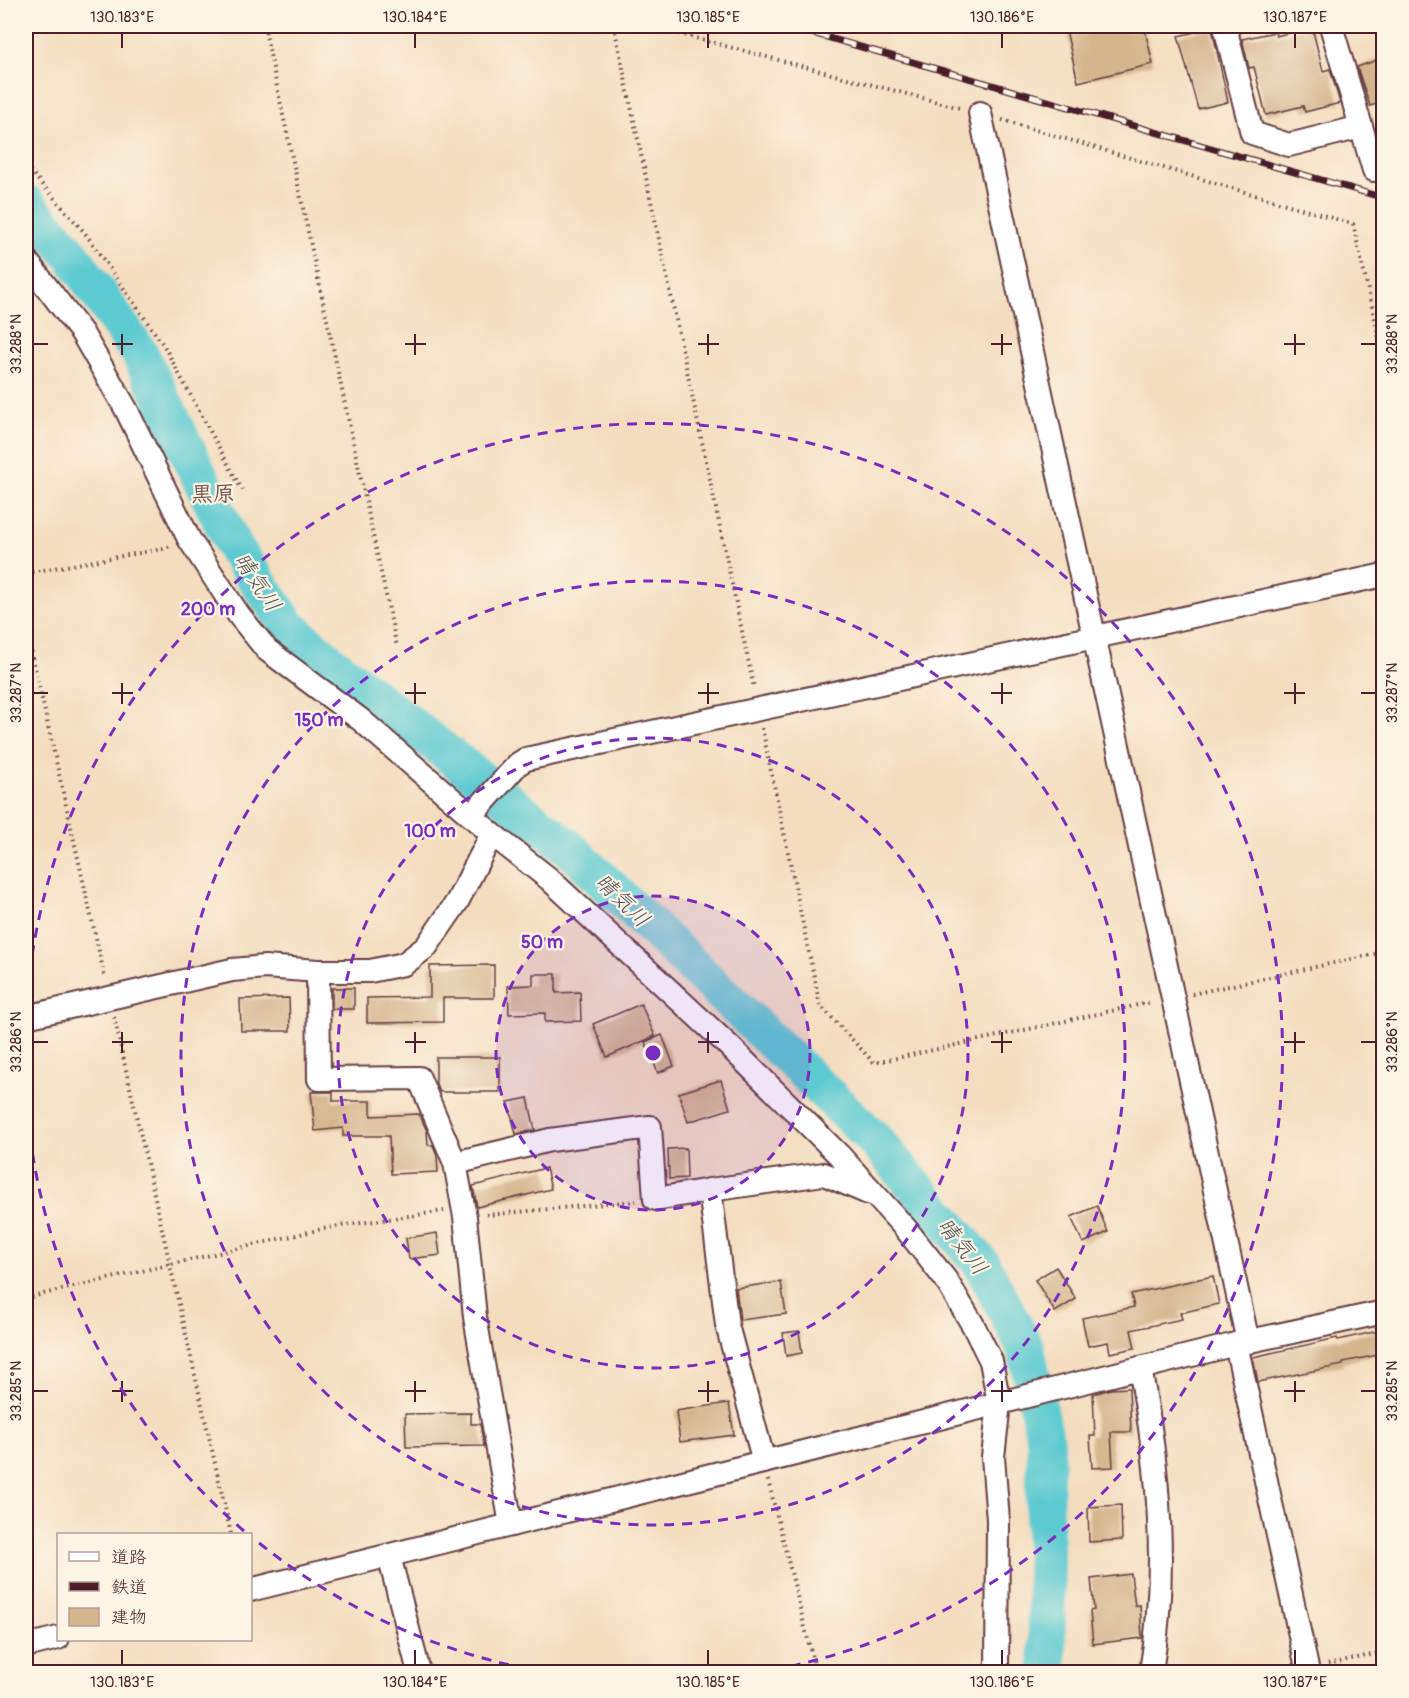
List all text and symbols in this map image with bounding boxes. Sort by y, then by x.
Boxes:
text: 130.183°E [90,8,154,27]
text: 130.184°E [383,8,447,27]
text: 130.185°E [676,8,740,27]
text: 130.186°E [970,8,1034,27]
text: 130.187°E [1263,8,1327,27]
text: 33.288°N [7,314,26,374]
text: 33.288°N [1383,314,1402,374]
district label: 黒原 [191,480,235,508]
water label: 晴気川 [227,547,287,618]
text: 200 m [181,598,235,621]
text: 33.287°N [7,663,26,723]
text: 33.287°N [1383,663,1402,723]
text: 150 m [295,709,344,732]
text: 100 m [404,820,456,843]
water label: 晴気川 [589,868,656,934]
text: 50 m [521,931,563,954]
text: 33.286°N [7,1011,26,1073]
text: 33.286°N [1383,1011,1402,1073]
centre of rings [643,1043,663,1063]
water label: 晴気川 [931,1212,994,1281]
text: 33.285°N [7,1361,26,1421]
text: 33.285°N [1383,1361,1402,1421]
legend [57,1533,252,1641]
text: 道路 [111,1546,147,1569]
text: 鉄道 [111,1576,147,1599]
text: 建物 [111,1606,147,1629]
text: 130.183°E [90,1673,154,1692]
text: 130.184°E [383,1673,447,1692]
text: 130.185°E [676,1673,740,1692]
text: 130.186°E [970,1673,1034,1692]
text: 130.187°E [1263,1673,1327,1692]

